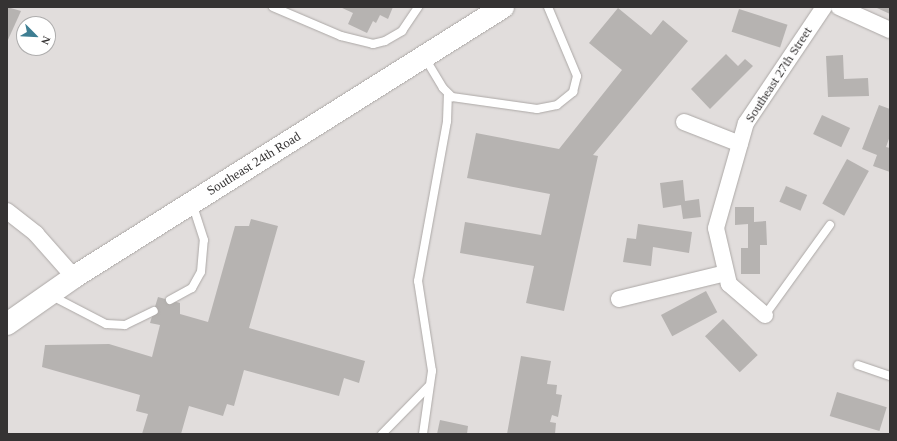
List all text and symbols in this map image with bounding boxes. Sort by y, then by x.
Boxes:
north arrow [16,16,56,56]
street label: Southeast 27th Street [742,24,816,126]
text: N [39,34,53,47]
street label: Southeast 24th Road [204,129,304,199]

